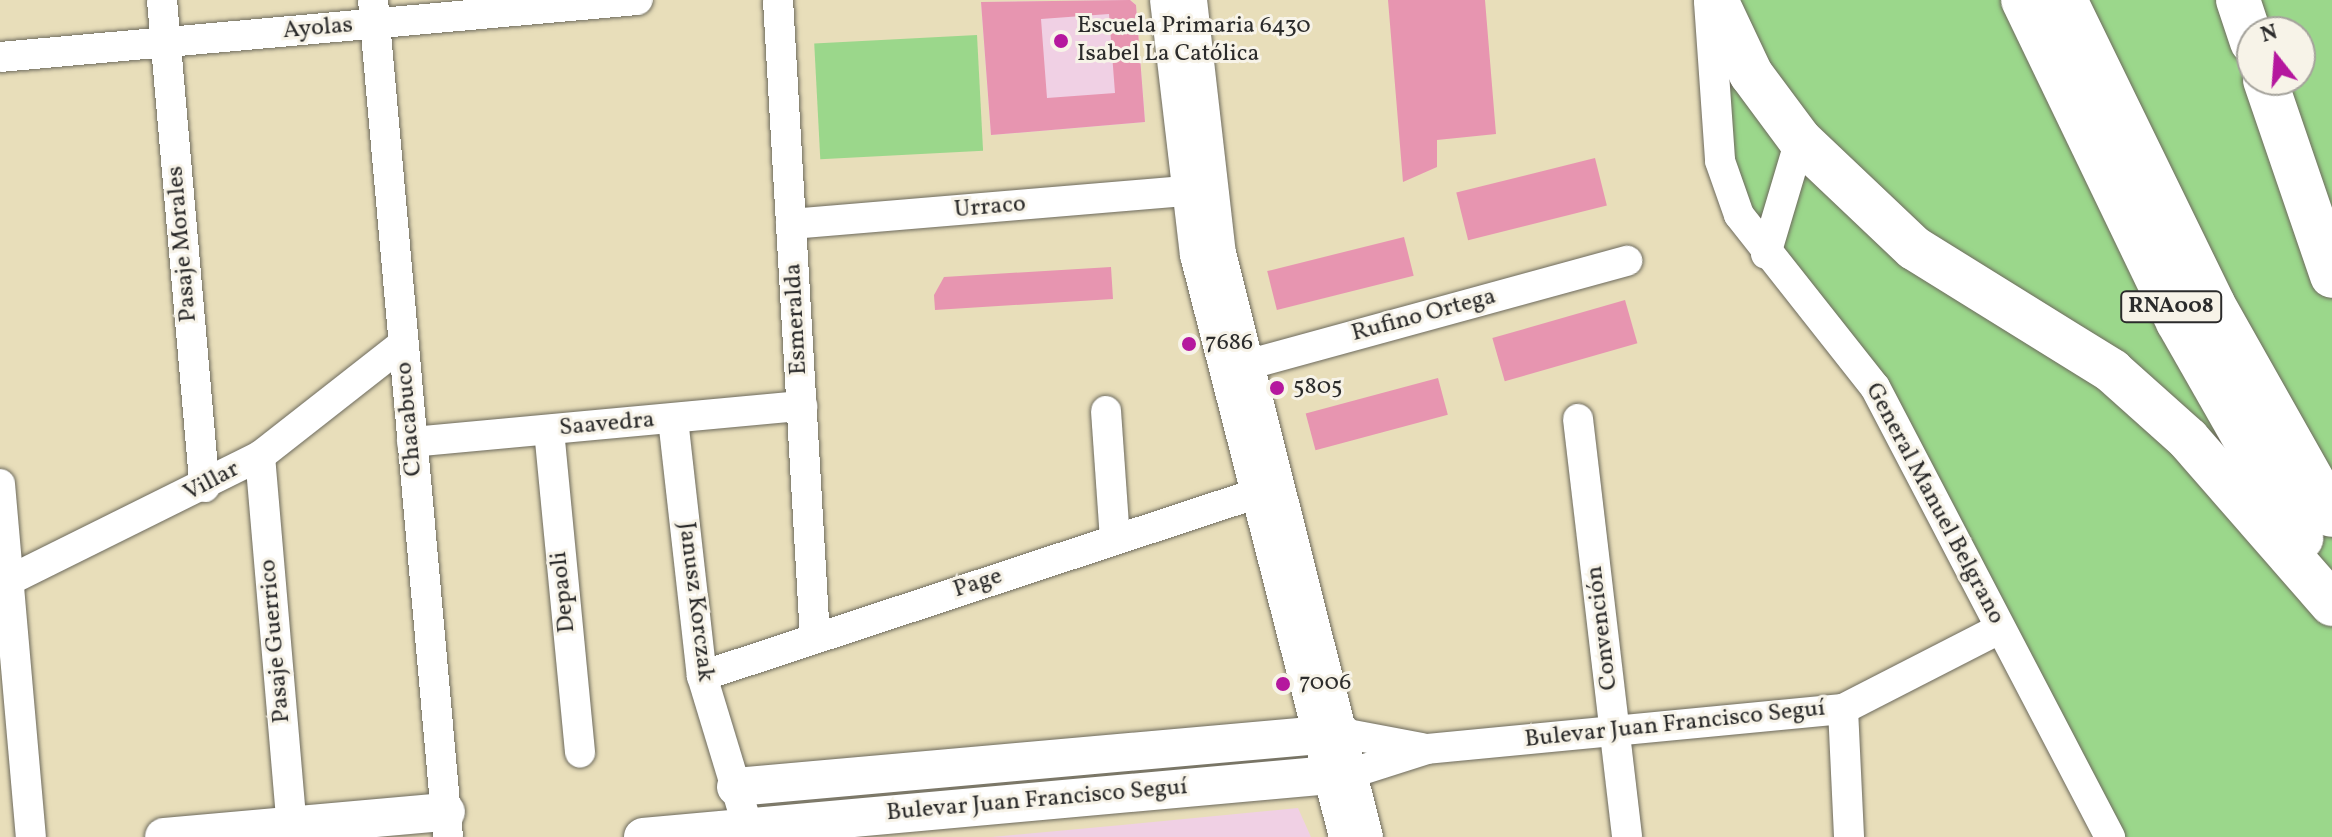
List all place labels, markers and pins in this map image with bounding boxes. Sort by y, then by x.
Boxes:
place label: Escuela Primaria 6430 Isabel La Católica [1077,13,1311,69]
marker: Escuela Primaria 6430 Isabel La Católica [1052,32,1070,50]
place label: 7686 [1205,330,1253,358]
marker: 7686 [1180,335,1198,353]
place label: 5805 [1293,374,1342,402]
marker: 5805 [1268,379,1286,397]
place label: 7006 [1299,670,1351,698]
marker: 7006 [1274,675,1292,693]

